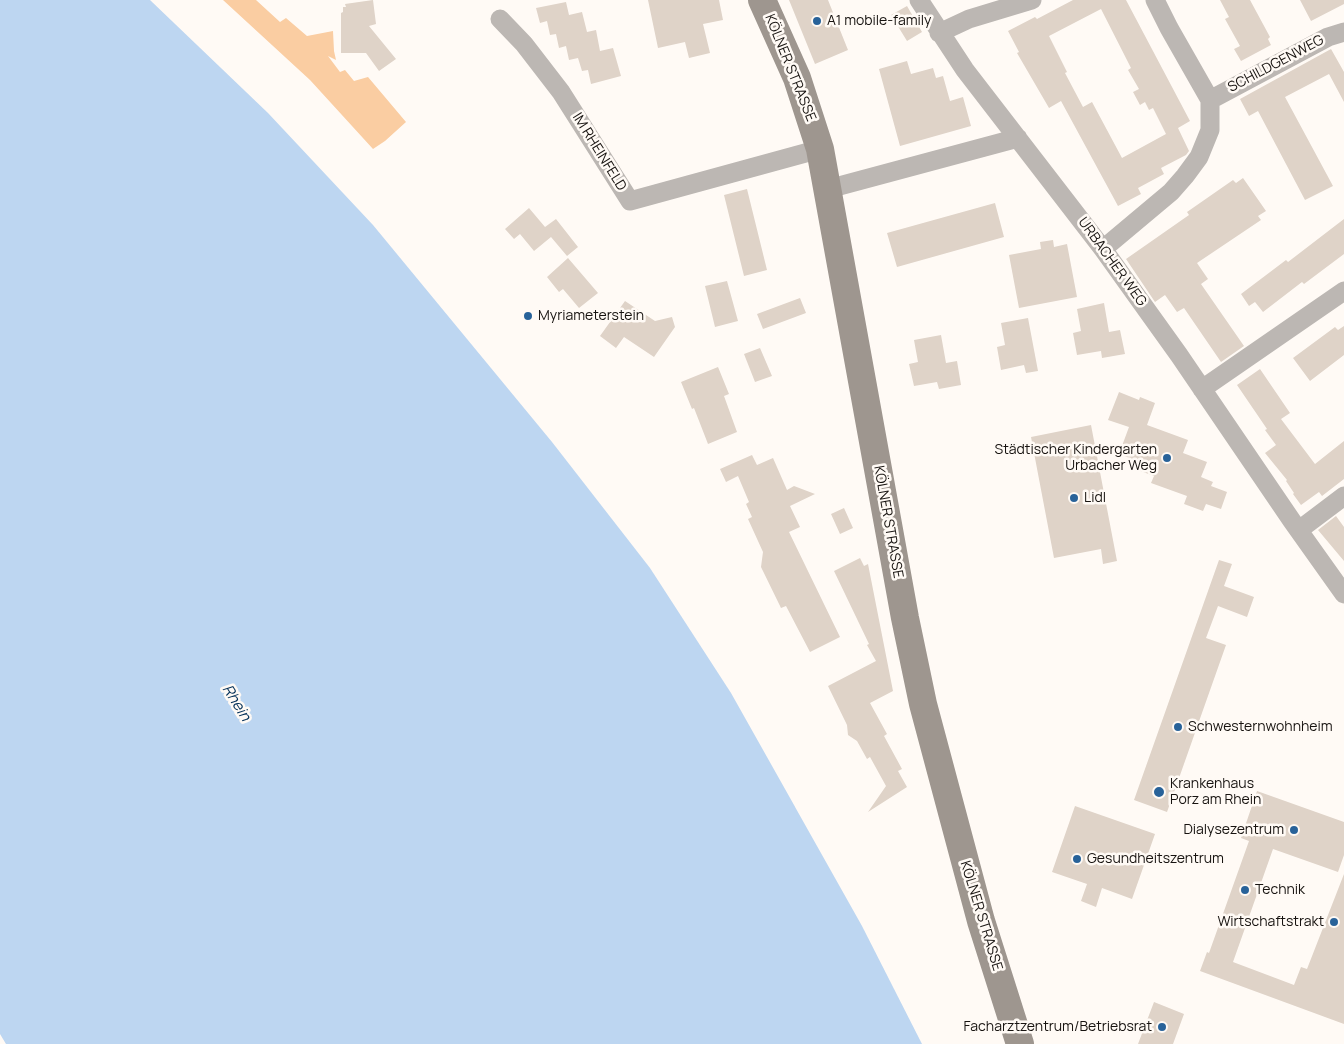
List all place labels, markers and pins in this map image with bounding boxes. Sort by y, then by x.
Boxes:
place label: A1 mobile-family [827,13,931,29]
marker: A1 mobile-family [811,15,823,27]
place label: Myriameterstein [538,308,644,324]
marker: Myriameterstein [522,310,534,322]
place label: Städtischer Kindergarten Urbacher Weg [995,442,1157,474]
marker: Städtischer Kindergarten Urbacher Weg [1161,452,1173,464]
place label: Lidl [1084,490,1106,506]
marker: Lidl [1068,492,1080,504]
place label: Schwesternwohnheim [1188,719,1333,735]
marker: Schwesternwohnheim [1172,721,1184,733]
place label: Krankenhaus Porz am Rhein [1170,776,1261,809]
marker: Krankenhaus Porz am Rhein [1152,785,1166,799]
place label: Dialysezentrum [1183,822,1284,838]
marker: Dialysezentrum [1288,824,1300,836]
place label: Gesundheitszentrum [1087,851,1224,867]
marker: Gesundheitszentrum [1071,853,1083,865]
place label: Technik [1255,882,1305,898]
marker: Technik [1239,884,1251,896]
place label: Wirtschaftstrakt [1217,914,1324,930]
marker: Wirtschaftstrakt [1328,916,1340,928]
place label: Facharztzentrum/Betriebsrat [964,1019,1152,1035]
marker: Facharztzentrum/Betriebsrat [1156,1021,1168,1033]

